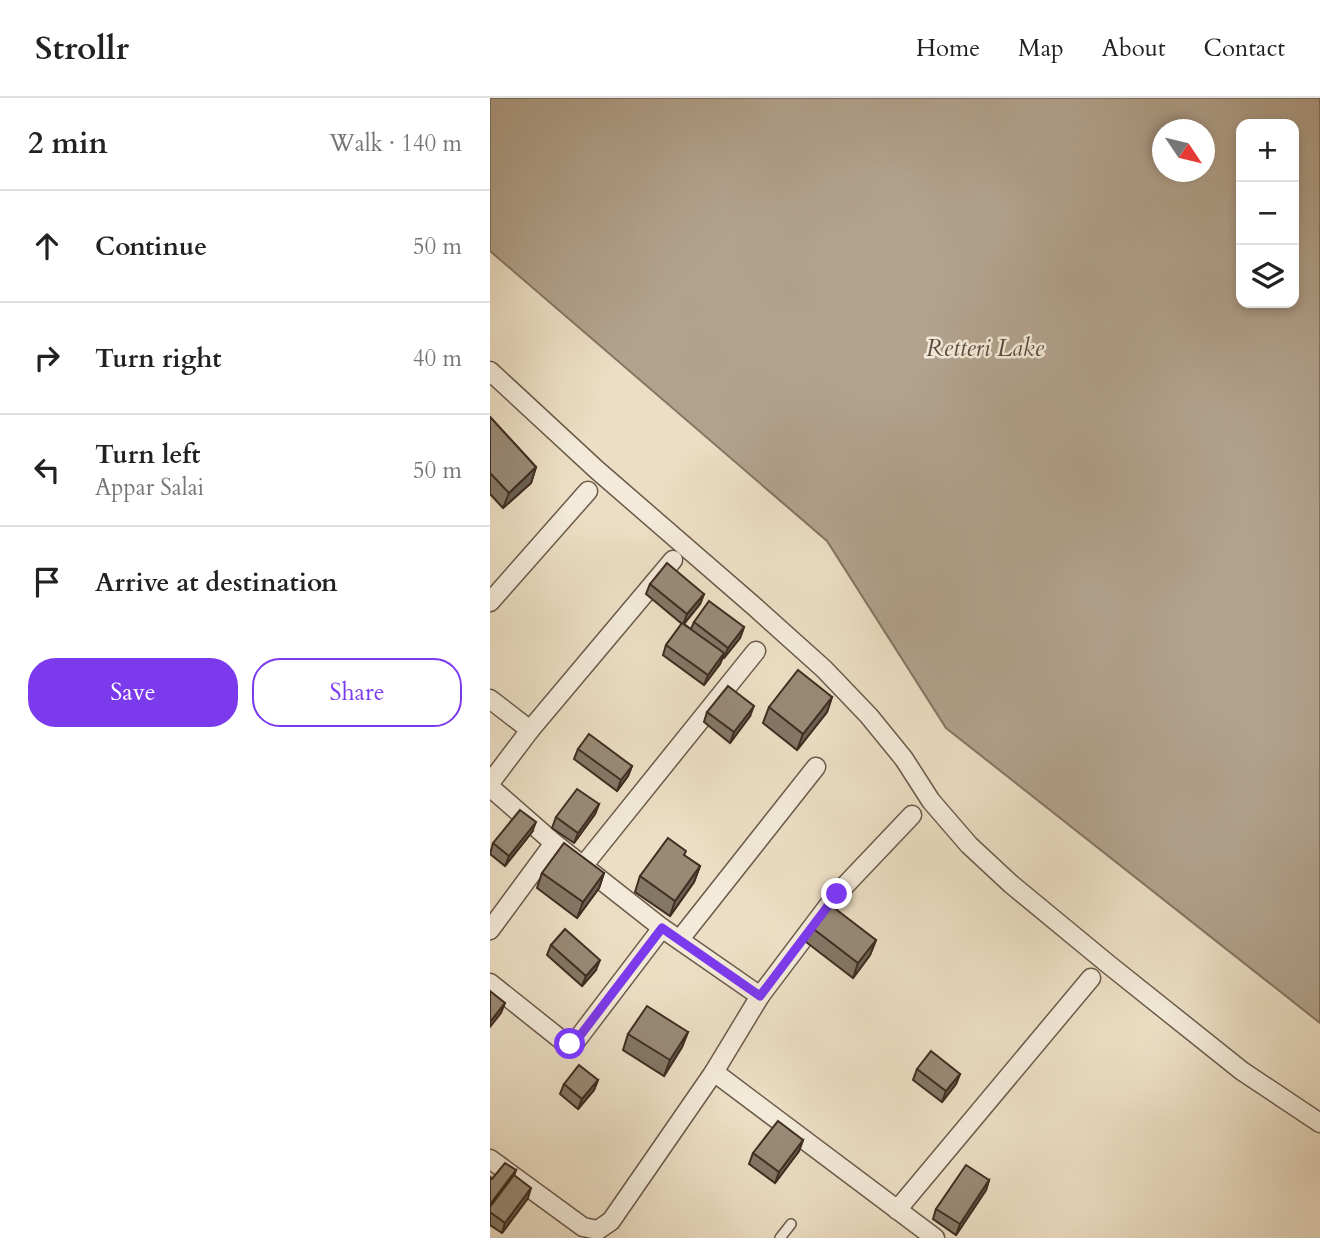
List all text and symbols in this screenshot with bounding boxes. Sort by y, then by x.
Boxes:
text: Strollr [35,26,129,71]
text: Home [916,32,980,65]
text: Map [1018,32,1064,65]
text: About [1102,32,1166,65]
text: Contact [1204,32,1285,65]
north arrow [1152,119,1215,182]
map controls [1236,119,1299,308]
button: + [1236,119,1299,182]
text: 2 min [28,123,108,164]
text: Walk · 140 m [329,128,462,159]
button: − [1236,182,1299,245]
icon: ahead [28,227,66,265]
text: Continue [95,229,207,264]
text: 50 m [413,231,462,262]
button: layers [1236,245,1299,308]
water label: Retteri Lake [926,332,1045,365]
icon: right [28,339,66,377]
text: Turn right [95,341,222,376]
text: 40 m [413,343,462,374]
text: Turn left [95,437,200,472]
icon: left [28,451,66,489]
text: 50 m [413,455,462,486]
text: Appar Salai [95,472,204,503]
icon: arrive [28,563,66,601]
text: Arrive at destination [95,565,338,600]
button: Save [28,658,238,727]
button: Share [252,658,462,727]
route end [821,878,852,909]
route start [554,1028,585,1059]

